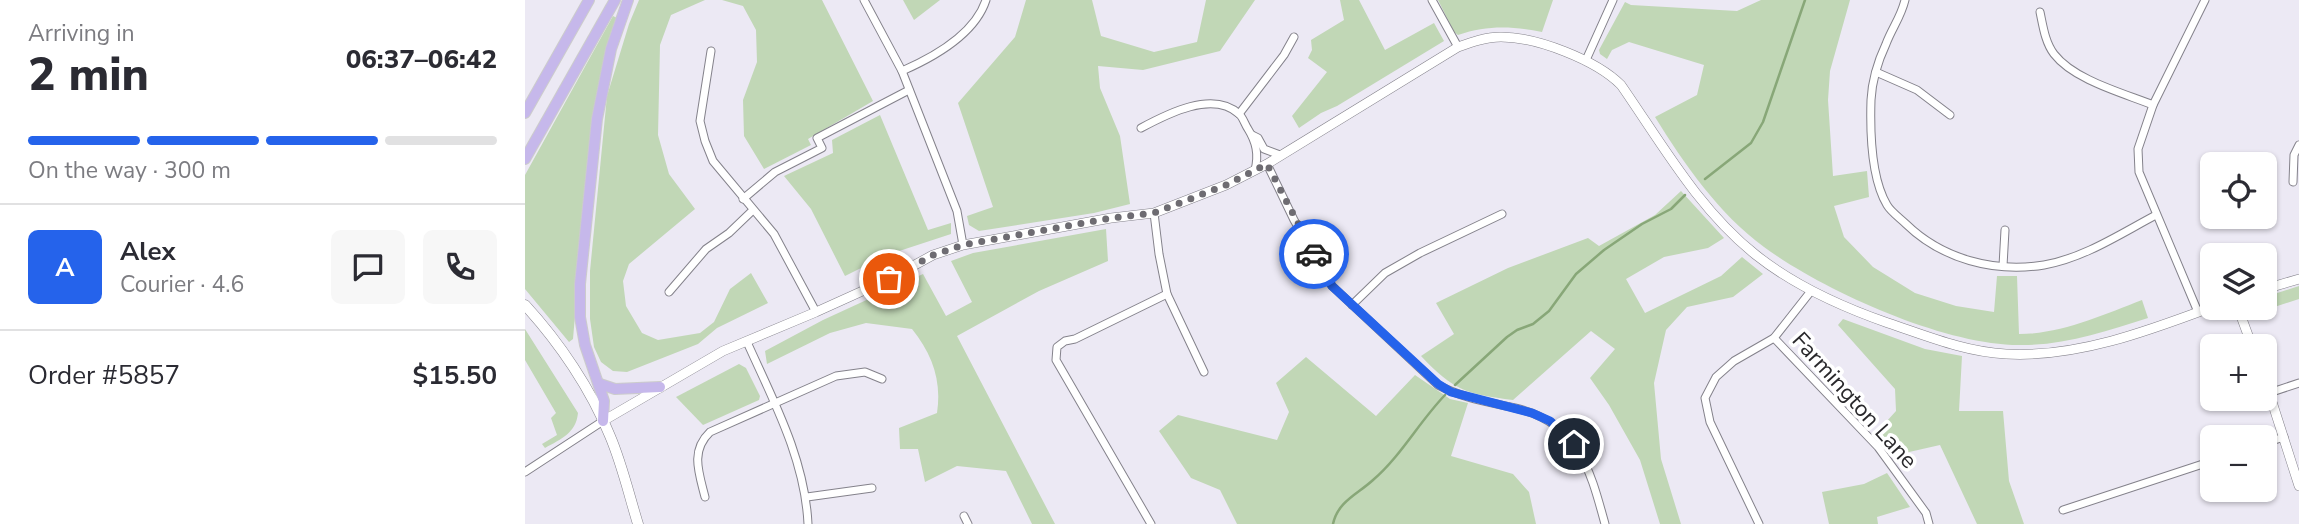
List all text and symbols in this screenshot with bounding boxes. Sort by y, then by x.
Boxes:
text: Arriving in [28,18,135,49]
text: 06:37–06:42 [346,42,497,77]
text: 2 min [28,43,149,106]
map controls [2200,152,2277,502]
button: locate [2200,152,2277,229]
text: On the way · 300 m [28,155,231,186]
courier [1279,219,1349,289]
button: chat [331,230,405,304]
button: phone [423,230,497,304]
text: Alex [120,234,176,269]
icon: car [1295,235,1333,273]
button: layers [2200,243,2277,320]
pin [859,249,919,309]
text: A [55,250,75,285]
icon: bag [870,260,908,298]
text: Courier · 4.6 [120,269,244,300]
street label: Farmington Lane [1785,325,1924,475]
button: + [2200,334,2277,411]
text: Order #5857 [28,358,180,393]
text: $15.50 [413,358,497,393]
pin [1544,414,1604,474]
icon: home [1555,425,1593,463]
button: − [2200,425,2277,502]

